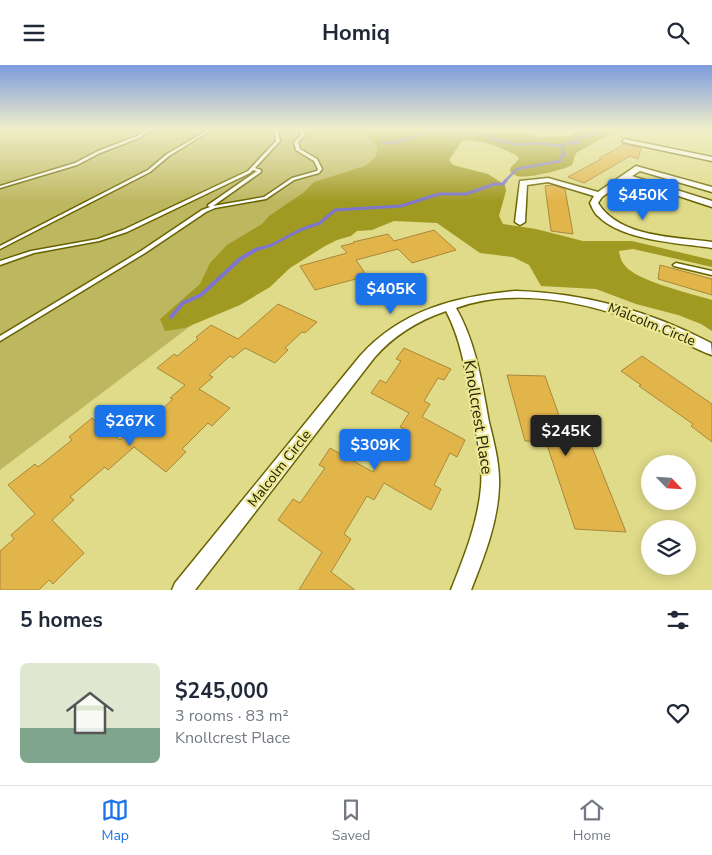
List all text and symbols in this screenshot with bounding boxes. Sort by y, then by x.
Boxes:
text: Homiq [322,18,390,48]
icon: menu [20,19,48,47]
icon: search [664,19,692,47]
pin: $450K [608,179,678,221]
text: $450K [618,184,668,206]
pin: $405K [356,273,426,315]
text: $405K [366,278,416,300]
street label: Malcolm Circle [605,298,698,351]
street label: Knollcrest Place [458,358,498,476]
pin: $267K [95,405,165,447]
text: $267K [105,410,155,432]
pin: $245K [531,415,601,457]
text: $245K [541,420,591,442]
street label: Malcolm Circle [243,426,315,511]
pin: $309K [340,429,410,471]
text: $309K [350,434,400,456]
north arrow [641,455,696,510]
map controls [641,455,696,575]
button: layers [641,520,696,575]
text: 5 homes [20,606,103,634]
icon: filters [664,606,692,634]
text: $245,000 [175,677,268,705]
icon: home [60,683,120,743]
icon: heart [664,699,692,727]
text: 3 rooms · 83 m² [175,705,288,727]
text: Knollcrest Place [175,727,290,749]
tab: Map [101,796,129,845]
tab: Saved [332,796,370,845]
tab: Home [573,796,611,845]

